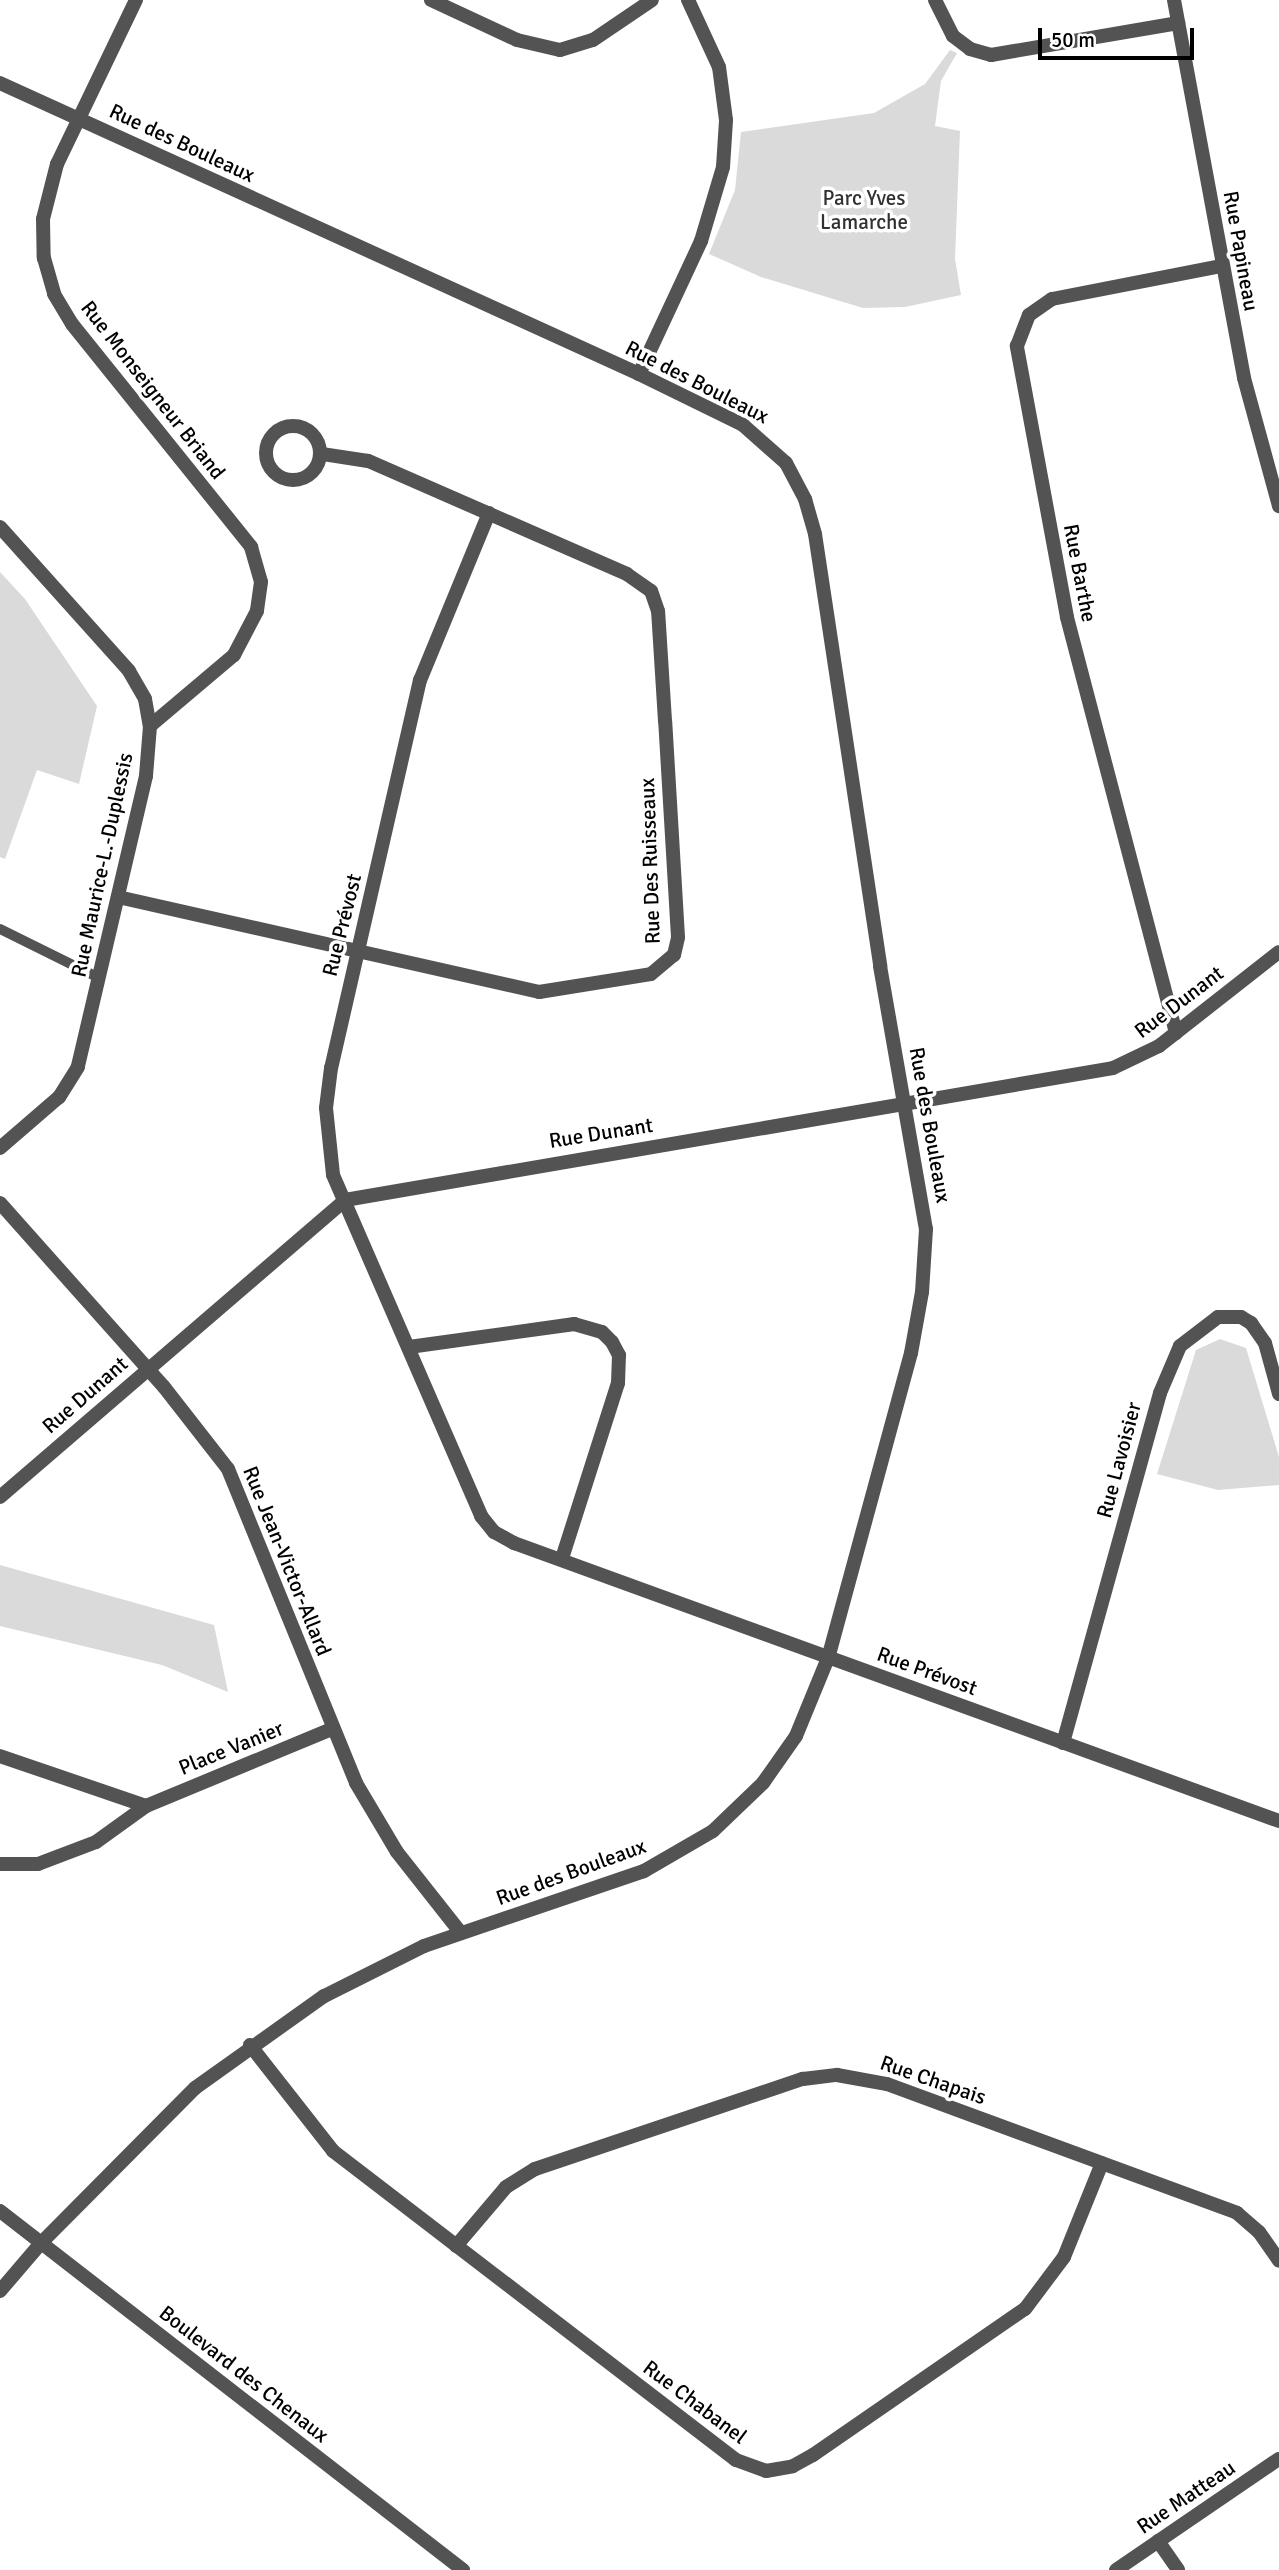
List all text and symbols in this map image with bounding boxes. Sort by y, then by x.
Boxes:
scale bar [1041,14,1197,58]
text: 50 m [1051,27,1095,53]
street label: Rue des Bouleaux [105,98,259,188]
park label: Parc Yves Lamarche [820,185,908,235]
street label: Rue Papineau [1218,189,1264,313]
street label: Rue Monseigneur Briand [75,296,231,484]
street label: Rue des Bouleaux [621,335,773,429]
street label: Rue Barthe [1058,522,1102,624]
street label: Rue Maurice-L.-Duplessis [66,750,138,980]
street label: Rue Des Ruisseaux [635,777,665,945]
street label: Rue Prévost [317,871,367,979]
street label: Rue Dunant [1130,960,1228,1044]
street label: Rue des Bouleaux [904,1045,956,1205]
street label: Rue Dunant [547,1112,655,1154]
street label: Rue Dunant [37,1351,133,1439]
street label: Rue Lavoisier [1091,1399,1147,1521]
street label: Rue Jean-Victor-Allard [237,1462,337,1660]
street label: Rue Prévost [874,1641,980,1701]
street label: Place Vanier [175,1716,287,1780]
street label: Rue des Bouleaux [493,1833,649,1911]
street label: Rue Chapais [877,2050,989,2110]
street label: Boulevard des Chenaux [154,2300,334,2448]
street label: Rue Chabanel [638,2355,752,2449]
street label: Rue Matteau [1132,2455,1240,2539]

